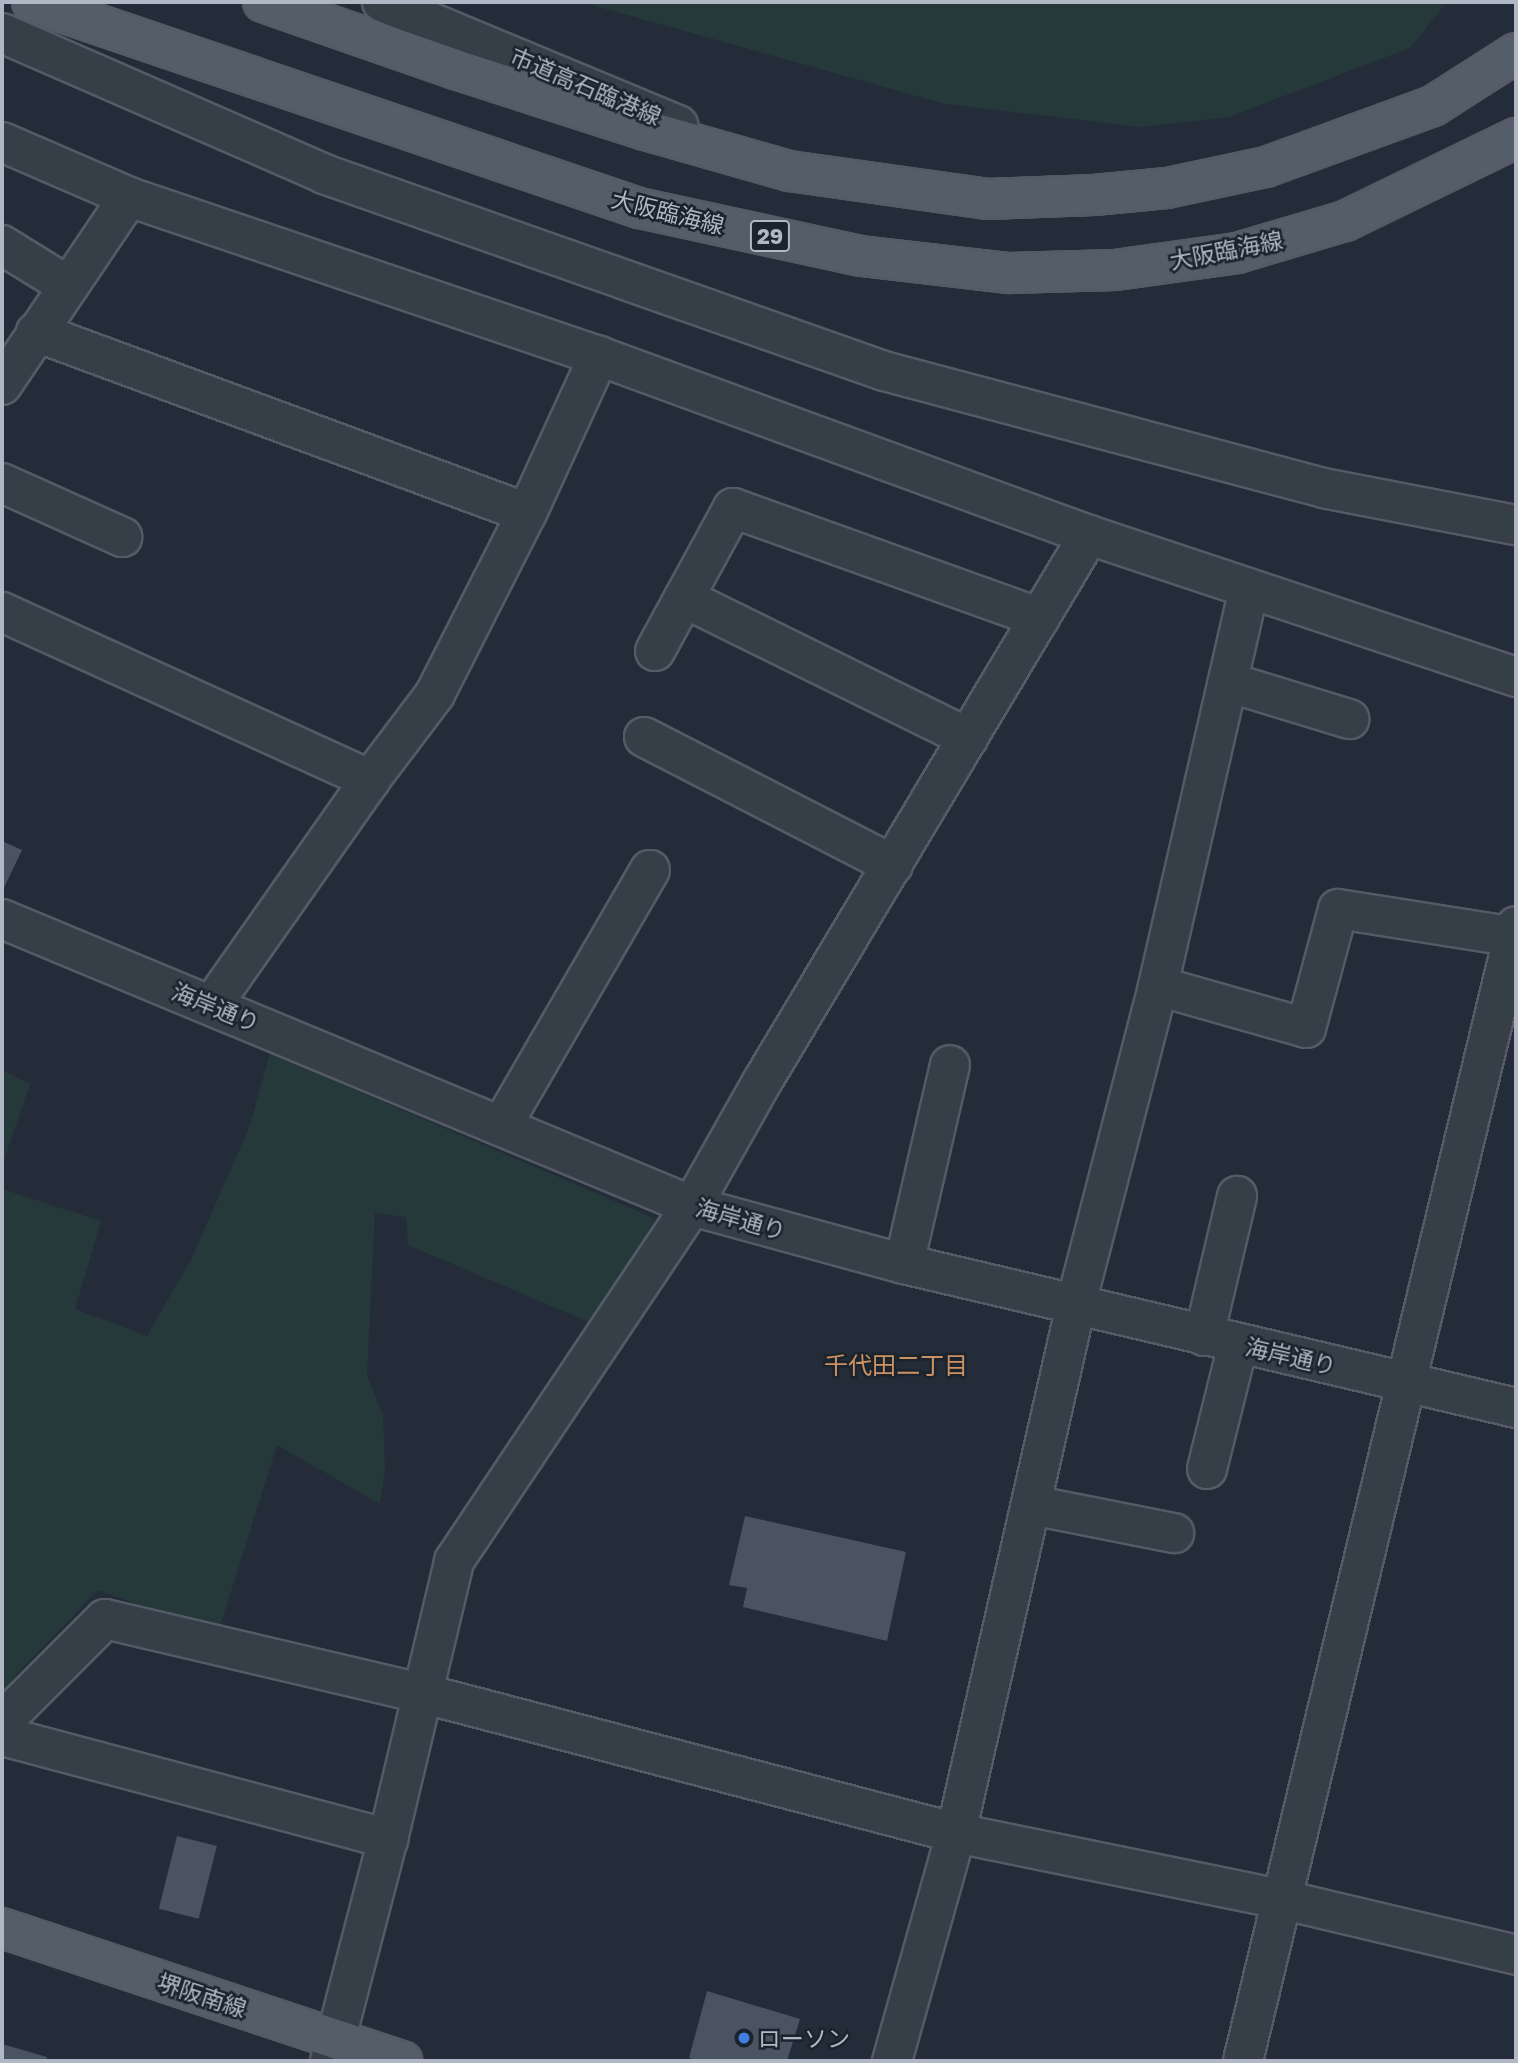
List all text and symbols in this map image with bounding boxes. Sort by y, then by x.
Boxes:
street label: 市道高石臨港線 [507,42,665,130]
street label: 大阪臨海線 [609,185,727,239]
road number: 29 [749,218,791,254]
street label: 大阪臨海線 [1167,225,1285,275]
street label: 海岸通り [168,977,264,1037]
street label: 海岸通り [693,1193,789,1245]
street label: 海岸通り [1243,1332,1339,1380]
district label: 千代田二丁目 [824,1351,968,1379]
street label: 堺阪南線 [154,1968,250,2022]
place label: ローソン [758,2024,850,2052]
marker: ローソン [736,2030,752,2046]

